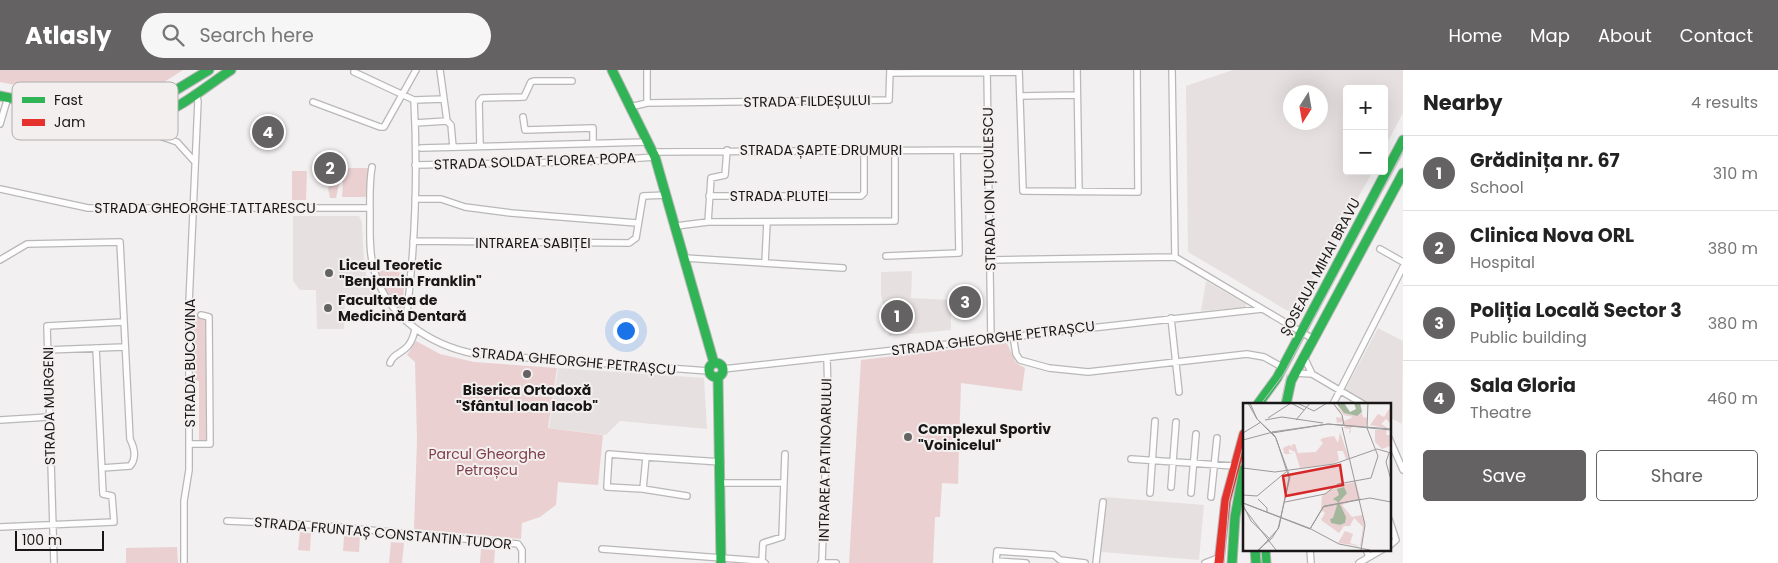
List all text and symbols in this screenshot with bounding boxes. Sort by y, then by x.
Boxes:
search box [141,13,491,58]
text: Atlasly [25,19,111,52]
icon: search [159,21,187,49]
text: Search here [199,22,314,49]
text: Home [1448,23,1502,48]
text: Map [1530,23,1570,48]
text: About [1598,23,1652,48]
text: Contact [1680,23,1753,48]
legend [12,82,178,140]
north arrow [1283,85,1328,130]
map controls [1343,85,1388,175]
button: + [1343,85,1388,130]
text: Nearby [1423,88,1503,117]
text: Fast [54,90,83,110]
street label: STRADA FILDEȘULUI [743,90,871,112]
text: 4 results [1691,91,1758,114]
street label: STRADA ION ȚUCULESCU [978,107,1000,271]
text: Jam [54,112,85,132]
pin: 4 [252,113,284,151]
button: − [1343,130,1388,175]
street label: STRADA ȘAPTE DRUMURI [740,140,902,160]
street label: STRADA SOLDAT FLOREA POPA [434,147,636,175]
text: Grădinița nr. 67 [1470,147,1620,174]
pin: 2 [314,149,346,187]
text: 1 [1436,162,1442,185]
text: 310 m [1713,162,1758,185]
text: School [1470,176,1524,199]
street label: STRADA PLUTEI [730,186,828,206]
street label: ȘOSEAUA MIHAI BRAVU [1275,194,1365,340]
street label: STRADA GHEORGHE TATTARESCU [94,198,316,218]
text: Clinica Nova ORL [1470,222,1634,249]
street label: INTRAREA SABIȚEI [475,233,591,253]
text: 2 [1434,237,1444,260]
text: 380 m [1708,237,1758,260]
text: Hospital [1470,251,1535,274]
place label: Liceul Teoretic "Benjamin Franklin" [339,255,482,291]
marker: Liceul Teoretic "Benjamin Franklin" [323,267,335,279]
pin: 3 [949,283,981,321]
place label: Facultatea de Medicină Dentară [338,290,467,326]
pin: 1 [881,297,913,335]
text: Poliția Locală Sector 3 [1470,297,1682,324]
street label: STRADA BUCOVINA [180,299,200,427]
marker: Facultatea de Medicină Dentară [322,302,334,314]
text: 3 [1434,312,1444,335]
text: 380 m [1708,312,1758,335]
street label: STRADA GHEORGHE PETRAȘCU [890,316,1096,360]
your location [613,318,639,344]
text: Public building [1470,326,1587,349]
street label: STRADA GHEORGHE PETRAȘCU [471,342,677,380]
street label: STRADA MURGENI [38,347,60,465]
marker: Biserica Ortodoxă "Sfântul Ioan Iacob" [521,368,533,380]
text: Sala Gloria [1470,372,1576,399]
street label: INTRAREA PATINOARULUI [814,378,836,542]
place label: Biserica Ortodoxă "Sfântul Ioan Iacob" [456,380,598,416]
text: 4 [1434,387,1444,410]
text: 460 m [1707,387,1758,410]
text: Theatre [1470,401,1531,424]
inset map [1243,403,1390,550]
place label: Complexul Sportiv "Voinicelul" [918,419,1051,455]
marker: Complexul Sportiv "Voinicelul" [902,431,914,443]
park label: Parcul Gheorghe Petrașcu [428,444,546,480]
button: Save [1423,450,1586,501]
button: Share [1596,450,1758,501]
street label: STRADA FRUNTAȘ CONSTANTIN TUDOR [253,512,513,554]
scale bar [15,528,104,551]
text: 100 m [22,530,62,550]

